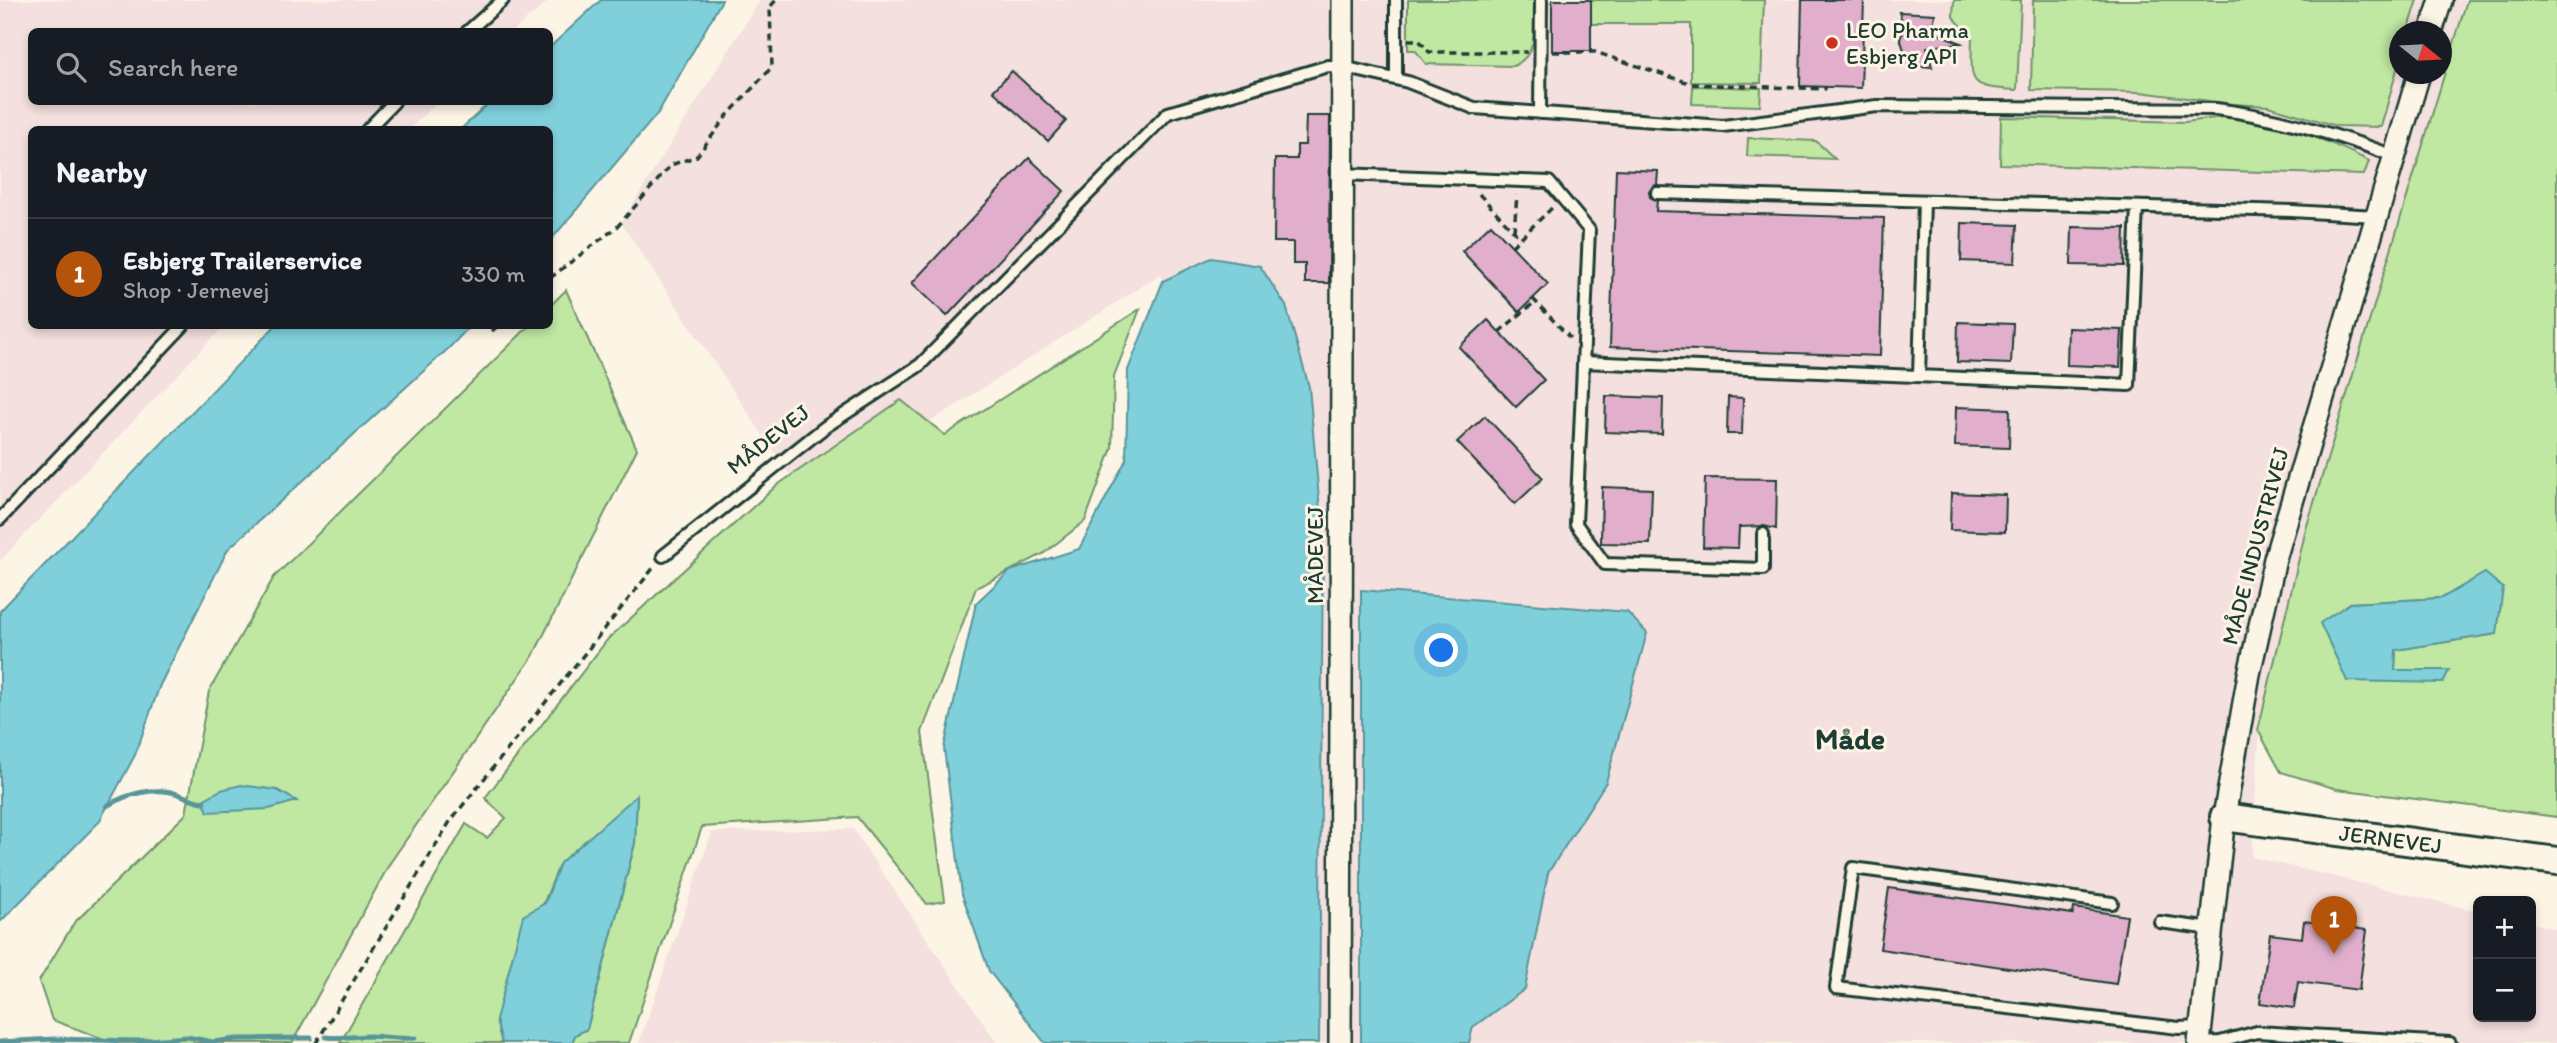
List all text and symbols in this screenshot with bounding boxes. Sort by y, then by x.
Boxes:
place label: LEO Pharma Esbjerg API [1846,16,1969,70]
north arrow [2389,21,2452,84]
search box [28,28,553,105]
marker: LEO Pharma Esbjerg API [1824,35,1840,51]
icon: search [52,48,90,86]
text: Search here [108,51,238,83]
text: Nearby [56,153,147,190]
text: Esbjerg Trailerservice [123,244,362,276]
text: 1 [74,260,84,288]
text: 330 m [461,260,525,288]
text: Shop · Jernevej [123,276,269,304]
street label: MÅDEVEJ [721,398,815,480]
street label: MÅDE INDUSTRIVEJ [2215,444,2295,648]
street label: MÅDEVEJ [1301,506,1329,604]
your location [1424,633,1458,667]
district label: Måde [1815,720,1885,757]
street label: JERNEVEJ [2337,818,2444,860]
pin: 1 [2311,896,2357,954]
map controls [2473,896,2536,1022]
button: + [2473,896,2536,959]
button: − [2473,959,2536,1022]

